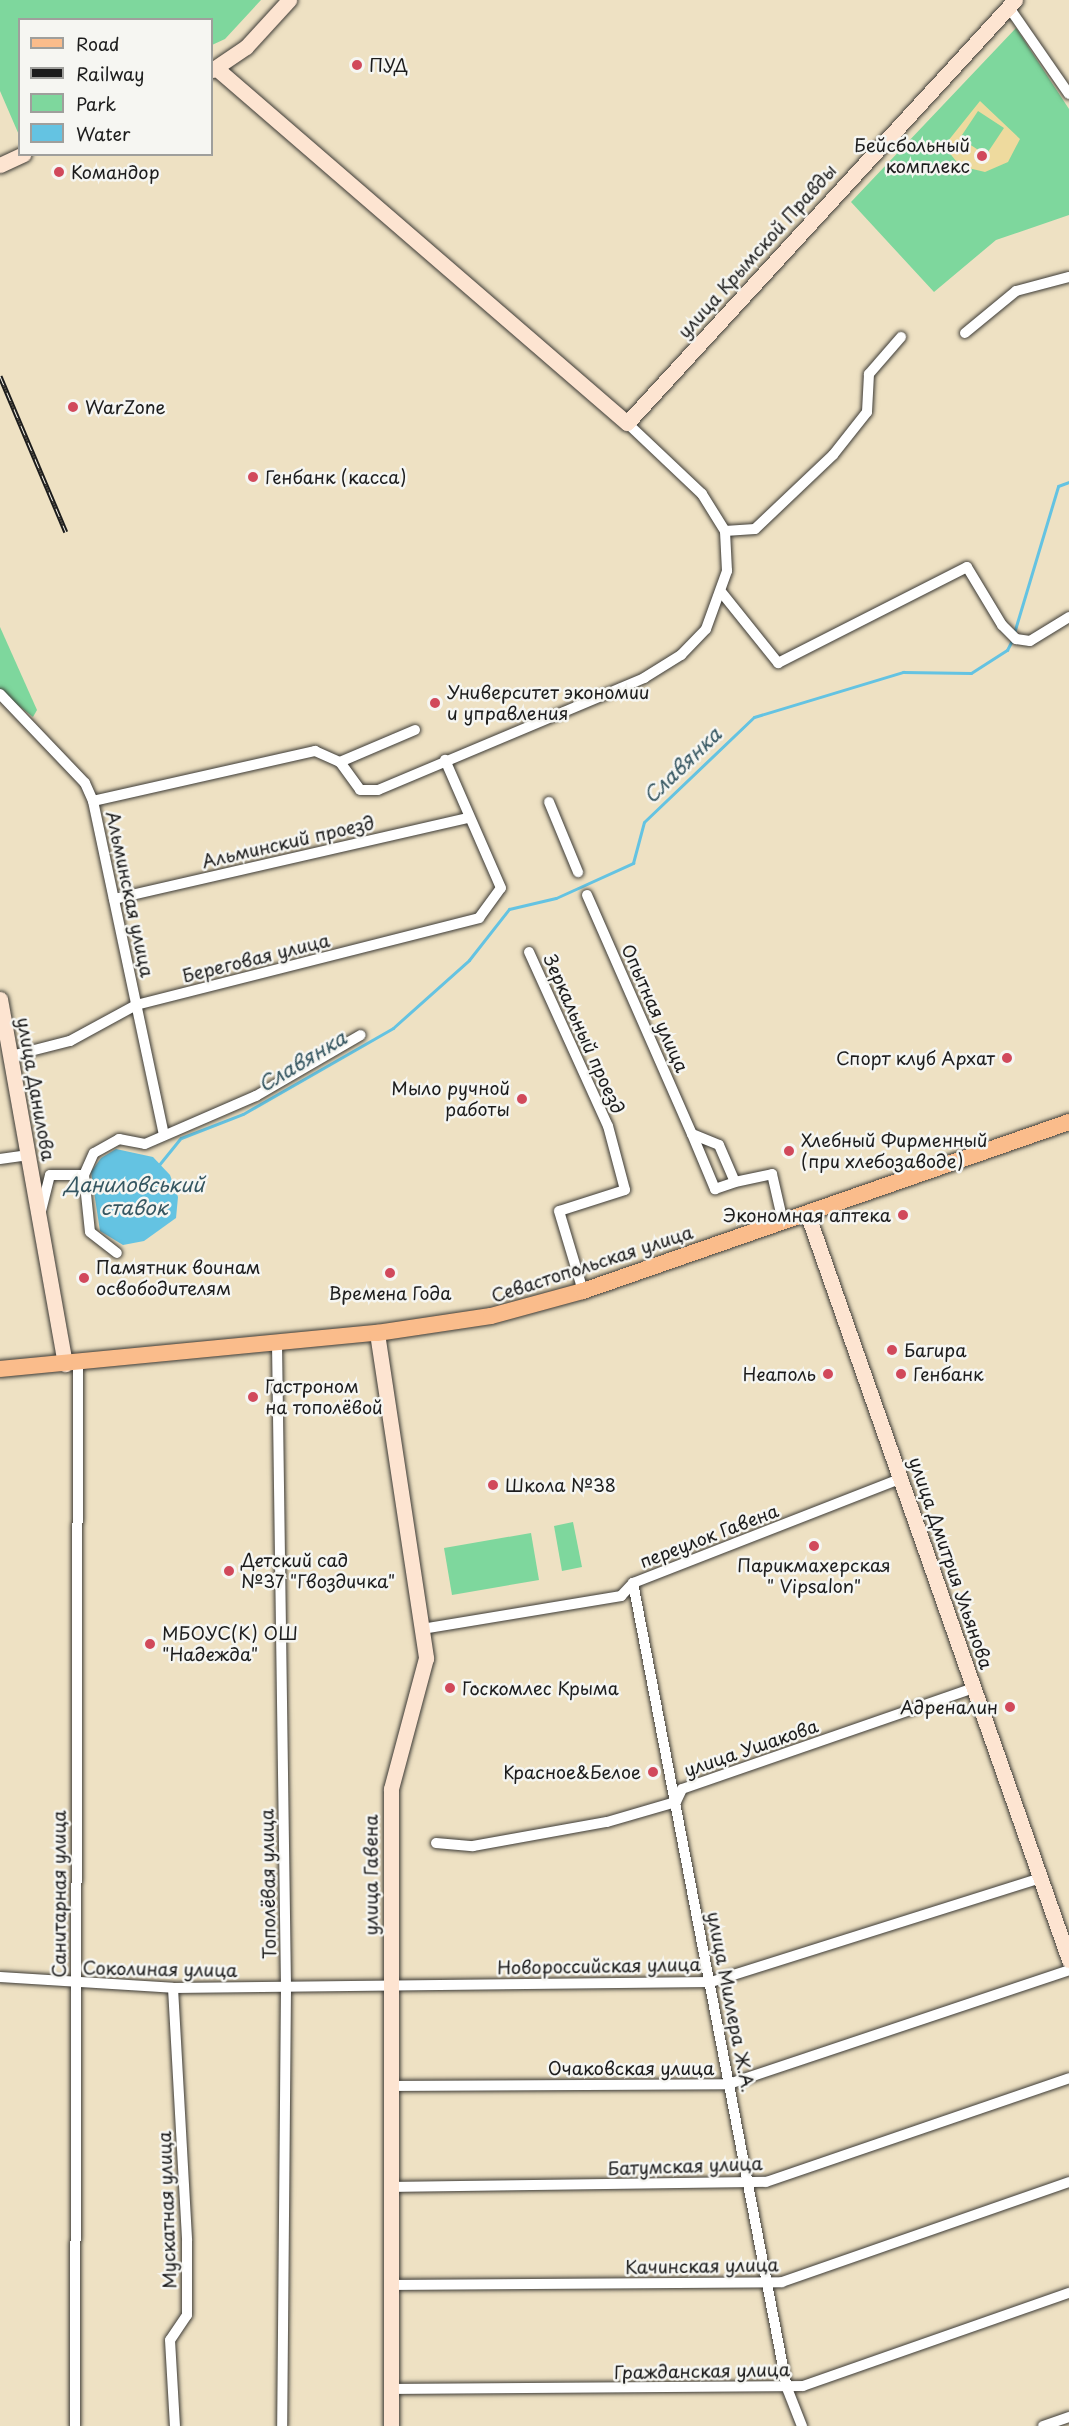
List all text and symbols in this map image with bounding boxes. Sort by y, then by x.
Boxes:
legend [18,18,213,156]
text: Road [76,30,120,57]
place label: ПУД [369,54,408,76]
marker: ПУД [350,58,364,72]
text: Railway [76,60,144,87]
text: Park [76,90,116,117]
text: Water [76,120,130,147]
place label: Бейсбольный комплекс [854,135,970,178]
marker: Бейсбольный комплекс [975,149,989,163]
street label: улица Крымской Правды [673,159,841,343]
place label: Командор [71,161,160,183]
marker: Командор [52,165,66,179]
place label: WarZone [85,396,166,418]
marker: WarZone [66,400,80,414]
place label: Генбанк (касса) [265,466,407,488]
marker: Генбанк (касса) [246,470,260,484]
place label: Университет экономии и управления [447,682,650,724]
marker: Университет экономии и управления [428,696,442,710]
water label: Славянка [638,722,726,808]
street label: Альминская улица [102,809,158,979]
street label: Альминский проезд [200,812,376,872]
street label: Береговая улица [180,929,332,987]
street label: Опытная улица [617,940,693,1076]
street label: Зеркальный проезд [539,951,629,1117]
street label: улица Данилова [13,1015,59,1163]
water label: Славянка [254,1025,350,1097]
place label: Спорт клуб Архат [836,1047,995,1069]
marker: Спорт клуб Архат [1000,1051,1014,1065]
place label: Мыло ручной работы [392,1078,510,1120]
marker: Мыло ручной работы [515,1092,529,1106]
place label: Хлебный Фирменный (при хлебозаводе) [801,1130,988,1172]
marker: Хлебный Фирменный (при хлебозаводе) [782,1144,796,1158]
water label: Даниловський ставок [64,1173,204,1220]
place label: Экономная аптека [723,1204,891,1226]
marker: Экономная аптека [896,1208,910,1222]
street label: Севастопольская улица [488,1221,696,1307]
place label: Памятник воинам освободителям [96,1257,262,1300]
marker: Времена Года [383,1266,397,1280]
marker: Памятник воинам освободителям [77,1271,91,1285]
place label: Времена Года [328,1282,452,1304]
place label: Багира [904,1339,967,1361]
marker: Багира [885,1343,899,1357]
place label: Неаполь [743,1363,816,1385]
place label: Генбанк [913,1363,984,1385]
marker: Неаполь [821,1367,835,1381]
marker: Генбанк [894,1367,908,1381]
place label: Гастроном на тополёвой [265,1376,383,1418]
marker: Гастроном на тополёвой [246,1390,260,1404]
street label: улица Дмитрия Ульянова [904,1453,998,1673]
place label: Школа №38 [505,1474,617,1496]
marker: Школа №38 [486,1478,500,1492]
street label: переулок Гавена [636,1499,782,1573]
marker: Парикмахерская " Vipsalon" [807,1539,821,1553]
place label: Детский сад №37 "Гвоздичка" [241,1550,396,1592]
place label: Парикмахерская " Vipsalon" [737,1555,891,1598]
marker: Детский сад №37 "Гвоздичка" [222,1564,236,1578]
place label: МБОУС(К) ОШ "Надежда" [162,1623,298,1666]
marker: МБОУС(К) ОШ "Надежда" [143,1637,157,1651]
place label: Госкомлес Крыма [462,1677,618,1699]
marker: Госкомлес Крыма [443,1681,457,1695]
place label: Адреналин [900,1696,998,1718]
marker: Адреналин [1003,1700,1017,1714]
street label: улица Ушакова [681,1715,821,1781]
place label: Красное&Белое [503,1761,641,1783]
marker: Красное&Белое [646,1765,660,1779]
street label: Тополёвая улица [256,1808,280,1960]
street label: Санитарная улица [48,1810,70,1978]
street label: улица Гавена [360,1814,382,1936]
street label: улица Миллера Ж.А. [703,1909,759,2095]
street label: Новороссийская улица [497,1953,701,1979]
street label: Соколиная улица [82,1957,238,1981]
street label: Очаковская улица [547,2057,715,2079]
street label: Мускатная улица [153,2130,181,2290]
street label: Батумская улица [607,2152,763,2180]
street label: Качинская улица [625,2254,779,2278]
street label: Гражданская улица [613,2359,791,2383]

